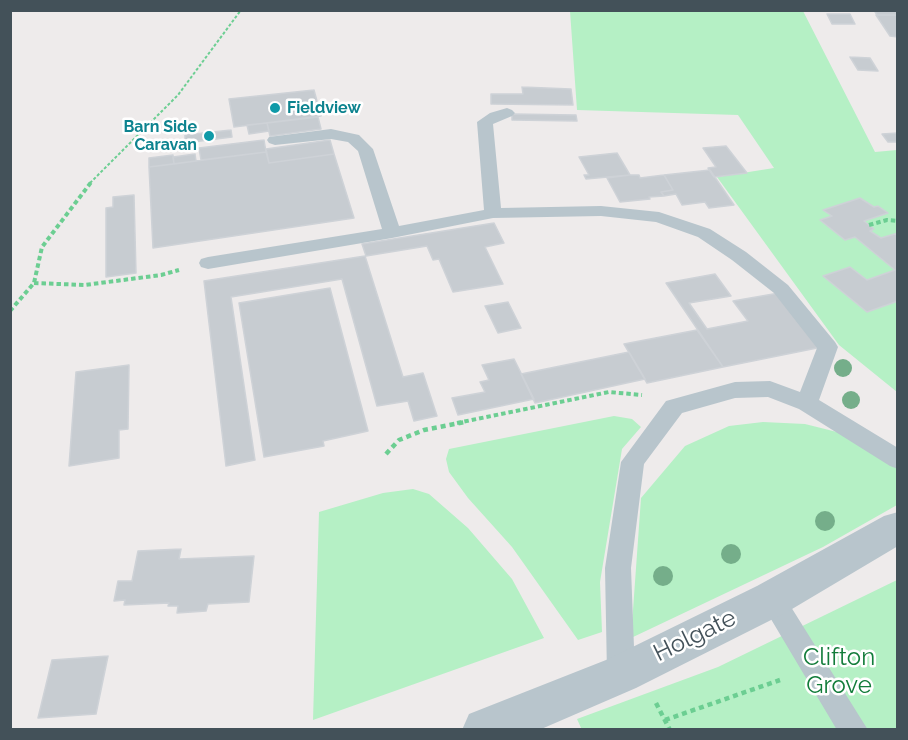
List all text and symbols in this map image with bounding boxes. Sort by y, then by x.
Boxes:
place label: Fieldview [287,98,361,118]
marker: Fieldview [268,101,282,115]
place label: Barn Side Caravan [123,117,197,155]
marker: Barn Side Caravan [202,129,216,143]
street label: Holgate [649,604,741,668]
park label: Clifton Grove [803,644,875,700]

